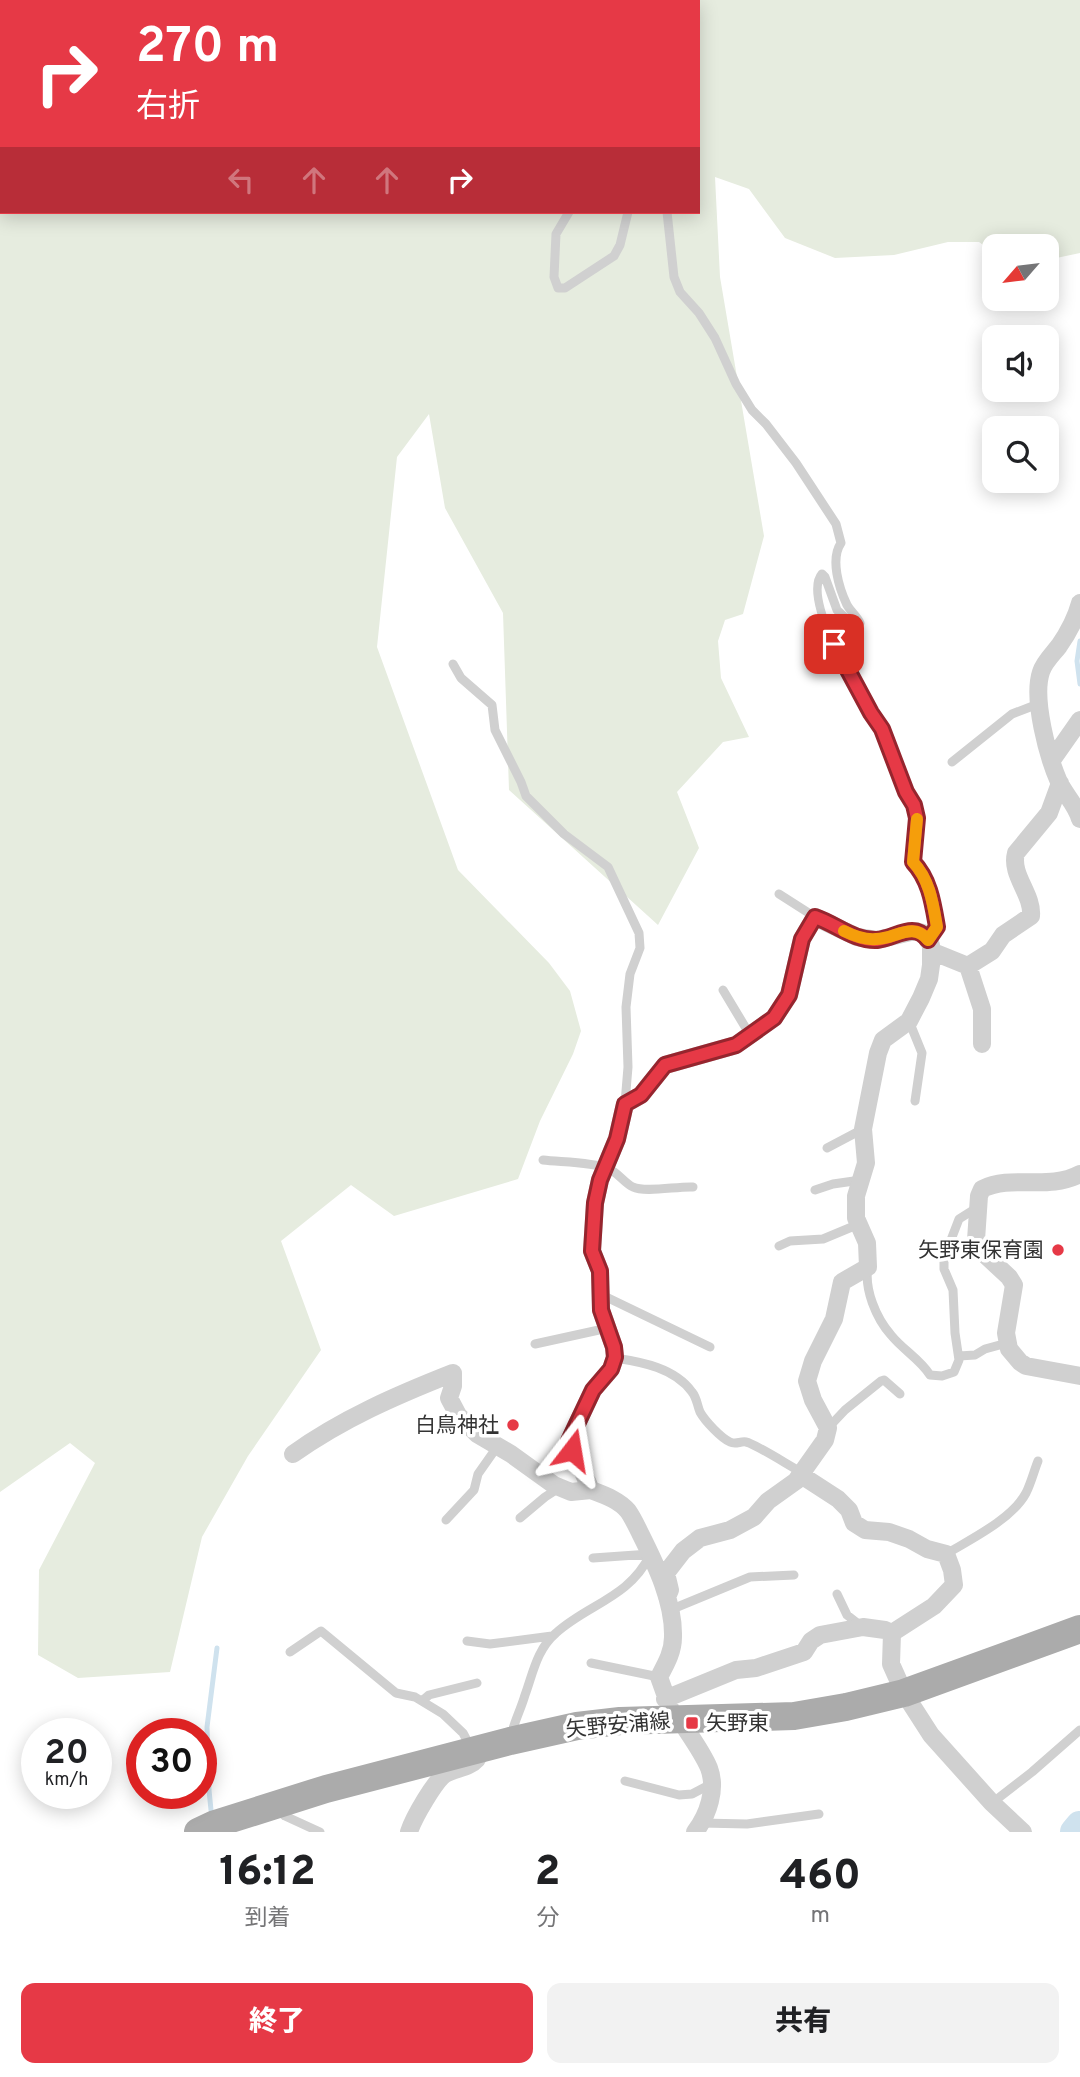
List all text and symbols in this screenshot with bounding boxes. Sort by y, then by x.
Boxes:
text: 270 m [136,18,279,80]
icon: right [21,28,112,119]
text: 右折 [136,88,200,128]
icon: left [222,161,260,199]
icon: ahead [295,161,333,199]
icon: ahead [368,161,406,199]
icon: right [441,161,479,199]
north arrow [982,234,1059,312]
map controls [982,234,1059,493]
button: sound [982,325,1059,402]
button: search [982,416,1059,493]
pin [804,614,864,674]
icon: arrive [815,625,853,663]
place label: 矢野東保育園 [918,1238,1044,1265]
marker: 矢野東保育園 [1050,1242,1066,1258]
place label: 白鳥神社 [415,1413,499,1440]
position arrow [535,1413,609,1487]
marker: 白鳥神社 [505,1417,521,1433]
street label: 矢野安浦線 [565,1708,672,1745]
place label: 矢野東 [706,1711,769,1738]
marker: 矢野東 [684,1715,700,1731]
speed limit sign: 30 [126,1718,217,1809]
text: 20 [44,1732,89,1776]
text: km/h [45,1769,88,1792]
text: 16:12 [219,1847,316,1900]
text: 2 [535,1847,561,1900]
text: 460 [780,1851,861,1904]
text: m [811,1902,830,1931]
text: 到着 [244,1905,290,1934]
text: 分 [536,1905,559,1934]
button: 終了 [21,1983,533,2063]
button: 共有 [547,1983,1059,2063]

